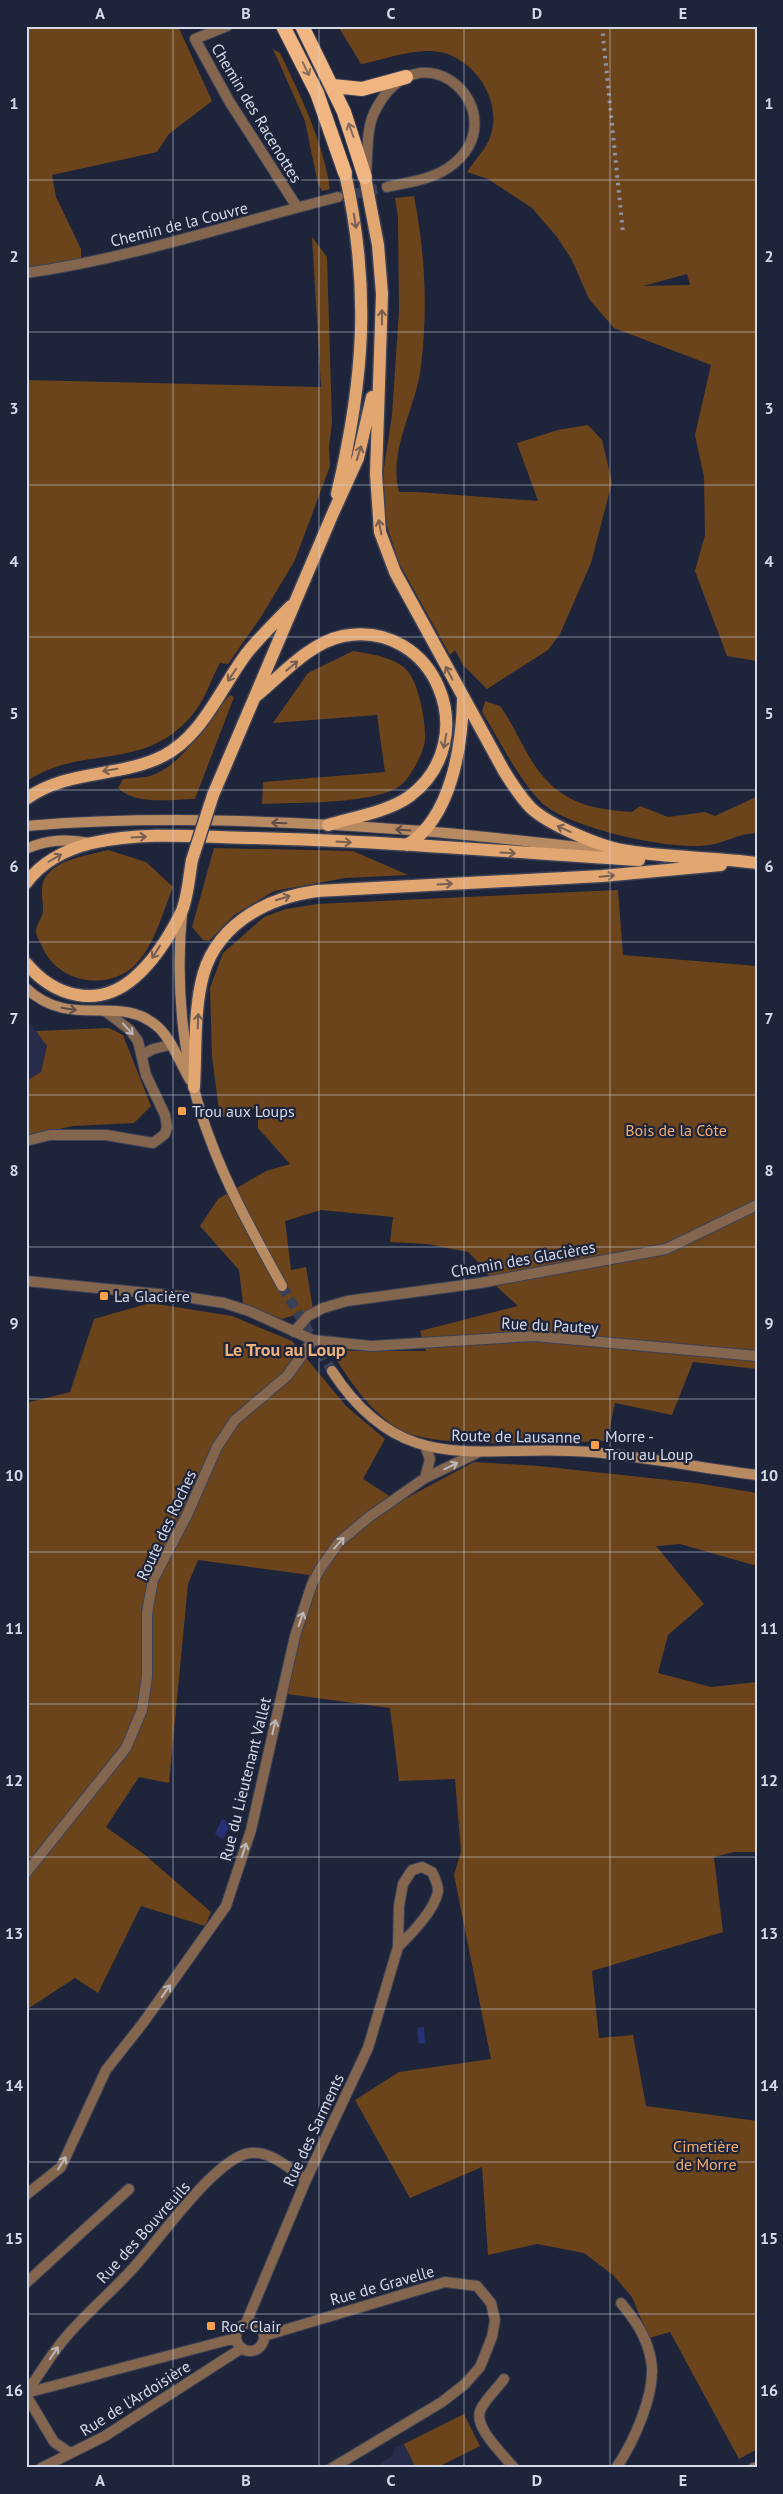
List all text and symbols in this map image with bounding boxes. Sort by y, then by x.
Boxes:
text: A [95,3,105,23]
text: B [241,3,251,23]
text: C [387,3,396,23]
text: D [532,3,542,23]
text: E [679,3,687,23]
street label: Chemin des Racenottes [207,40,307,187]
one-way arrow [301,61,311,76]
text: 1 [9,93,19,113]
text: 1 [764,93,774,113]
one-way arrow [346,123,355,139]
street label: Chemin de la Couvre [108,197,250,251]
one-way arrow [350,213,360,229]
text: 2 [9,246,19,266]
text: 2 [764,246,774,266]
one-way arrow [377,309,387,325]
text: 3 [9,398,19,418]
text: 3 [764,398,774,418]
one-way arrow [355,445,365,461]
one-way arrow [374,519,384,535]
text: 4 [9,551,19,571]
text: 4 [764,551,774,571]
one-way arrow [285,661,298,672]
one-way arrow [444,665,454,680]
one-way arrow [227,668,237,682]
text: 5 [9,703,19,723]
text: 5 [764,703,774,723]
one-way arrow [439,732,449,748]
one-way arrow [102,766,118,776]
one-way arrow [271,818,288,828]
one-way arrow [557,823,572,833]
one-way arrow [396,825,412,834]
one-way arrow [130,833,146,842]
one-way arrow [335,838,351,847]
one-way arrow [500,848,516,857]
one-way arrow [47,853,62,863]
text: 6 [9,856,19,876]
text: 6 [764,856,774,876]
one-way arrow [599,871,615,880]
one-way arrow [437,880,453,889]
one-way arrow [275,892,291,902]
one-way arrow [151,945,161,959]
one-way arrow [61,1005,77,1015]
text: 7 [9,1008,19,1028]
text: 7 [764,1008,774,1028]
one-way arrow [193,1013,202,1029]
one-way arrow [122,1023,134,1036]
place label: Trou aux Loups [192,1101,295,1121]
marker: Trou aux Loups [176,1105,188,1117]
park label: Bois de la Côte [625,1120,727,1140]
text: 8 [9,1160,19,1180]
text: 8 [764,1160,774,1180]
street label: Chemin des Glacières [449,1236,597,1282]
place label: La Glacière [114,1286,190,1306]
marker: La Glacière [98,1290,110,1302]
street label: Rue du Pautey [501,1312,600,1338]
text: 9 [9,1313,19,1333]
text: 9 [764,1313,774,1333]
district label: Le Trou au Loup [224,1338,346,1361]
street label: Route de Lausanne [451,1425,581,1447]
place label: Morre - Trou au Loup [605,1426,693,1464]
marker: Morre - Trou au Loup [589,1439,601,1451]
one-way arrow [443,1461,458,1470]
text: 10 [5,1465,23,1485]
text: 10 [760,1465,778,1485]
street label: Route des Roches [132,1466,200,1583]
one-way arrow [333,1537,345,1550]
one-way arrow [296,1611,306,1627]
text: 11 [5,1618,23,1638]
text: 11 [760,1618,778,1638]
street label: Rue du Lieutenant Vallet [215,1694,275,1863]
one-way arrow [270,1719,279,1735]
text: 12 [5,1770,23,1790]
text: 12 [760,1770,778,1790]
one-way arrow [240,1843,249,1859]
text: 13 [5,1923,23,1943]
text: 13 [760,1923,778,1943]
one-way arrow [161,1984,171,1998]
street label: Rue des Sarments [278,2070,348,2190]
text: 14 [5,2075,23,2095]
text: 14 [760,2075,778,2095]
park label: Cimetière de Morre [673,2136,739,2174]
one-way arrow [56,2156,67,2170]
street label: Rue des Bouvreuils [92,2177,194,2287]
text: 15 [5,2228,23,2248]
text: 15 [760,2228,778,2248]
street label: Rue de Gravelle [327,2261,437,2309]
place label: Roc Clair [221,2316,281,2336]
marker: Roc Clair [205,2320,217,2332]
one-way arrow [49,2346,60,2360]
street label: Rue de l'Ardoisière [76,2356,194,2440]
text: 16 [5,2380,23,2400]
text: 16 [760,2380,778,2400]
text: A [95,2470,105,2490]
text: B [241,2470,251,2490]
text: C [387,2470,396,2490]
text: D [532,2470,542,2490]
text: E [679,2470,687,2490]

